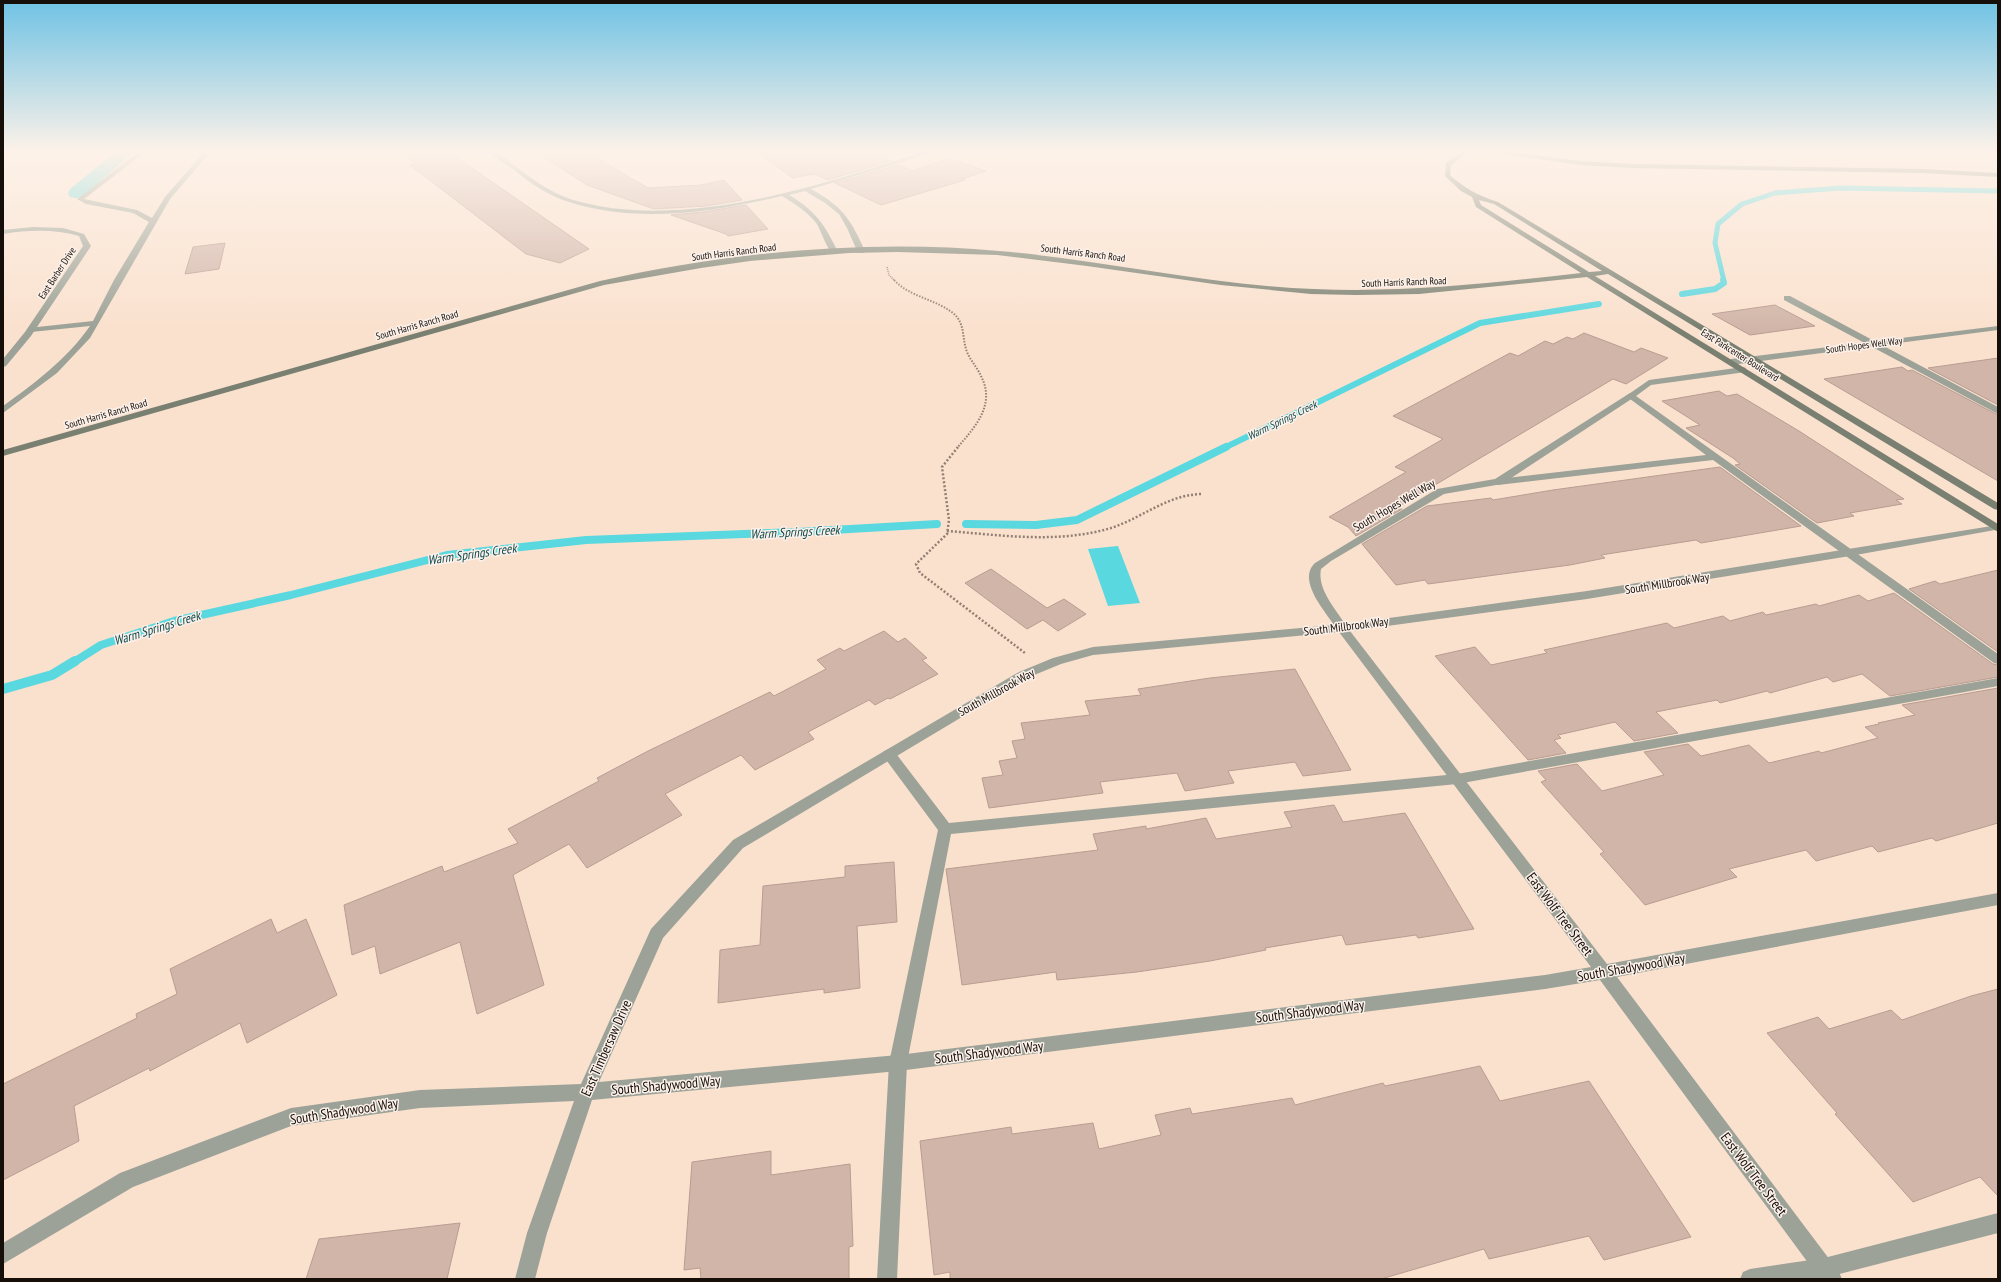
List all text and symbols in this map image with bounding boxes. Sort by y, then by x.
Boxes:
street label: South Harris Ranch Road [691,240,777,264]
street label: South Harris Ranch Road [1040,241,1126,265]
street label: East Barber Drive [35,245,79,301]
street label: South Harris Ranch Road [1361,274,1447,290]
street label: South Harris Ranch Road [374,307,460,343]
street label: East Parkcenter Boulevard [1699,326,1781,384]
street label: South Hopes Well Way [1825,334,1903,356]
street label: South Harris Ranch Road [63,396,149,432]
water label: Warm Springs Creek [1245,396,1321,443]
street label: South Hopes Well Way [1350,475,1438,535]
water label: Warm Springs Creek [750,521,842,543]
water label: Warm Springs Creek [427,539,519,569]
street label: South Millbrook Way [1624,569,1711,597]
water label: Warm Springs Creek [112,606,204,649]
street label: South Millbrook Way [1303,613,1390,639]
street label: South Millbrook Way [955,665,1037,719]
street label: East Wolf Tree Street [1523,869,1597,959]
street label: South Shadywood Way [1576,949,1687,985]
street label: South Shadywood Way [1255,995,1366,1027]
street label: East Timbersaw Drive [577,997,635,1099]
street label: South Shadywood Way [934,1036,1045,1068]
street label: South Shadywood Way [611,1071,722,1099]
street label: South Shadywood Way [289,1093,400,1128]
street label: East Wolf Tree Street [1717,1129,1791,1219]

